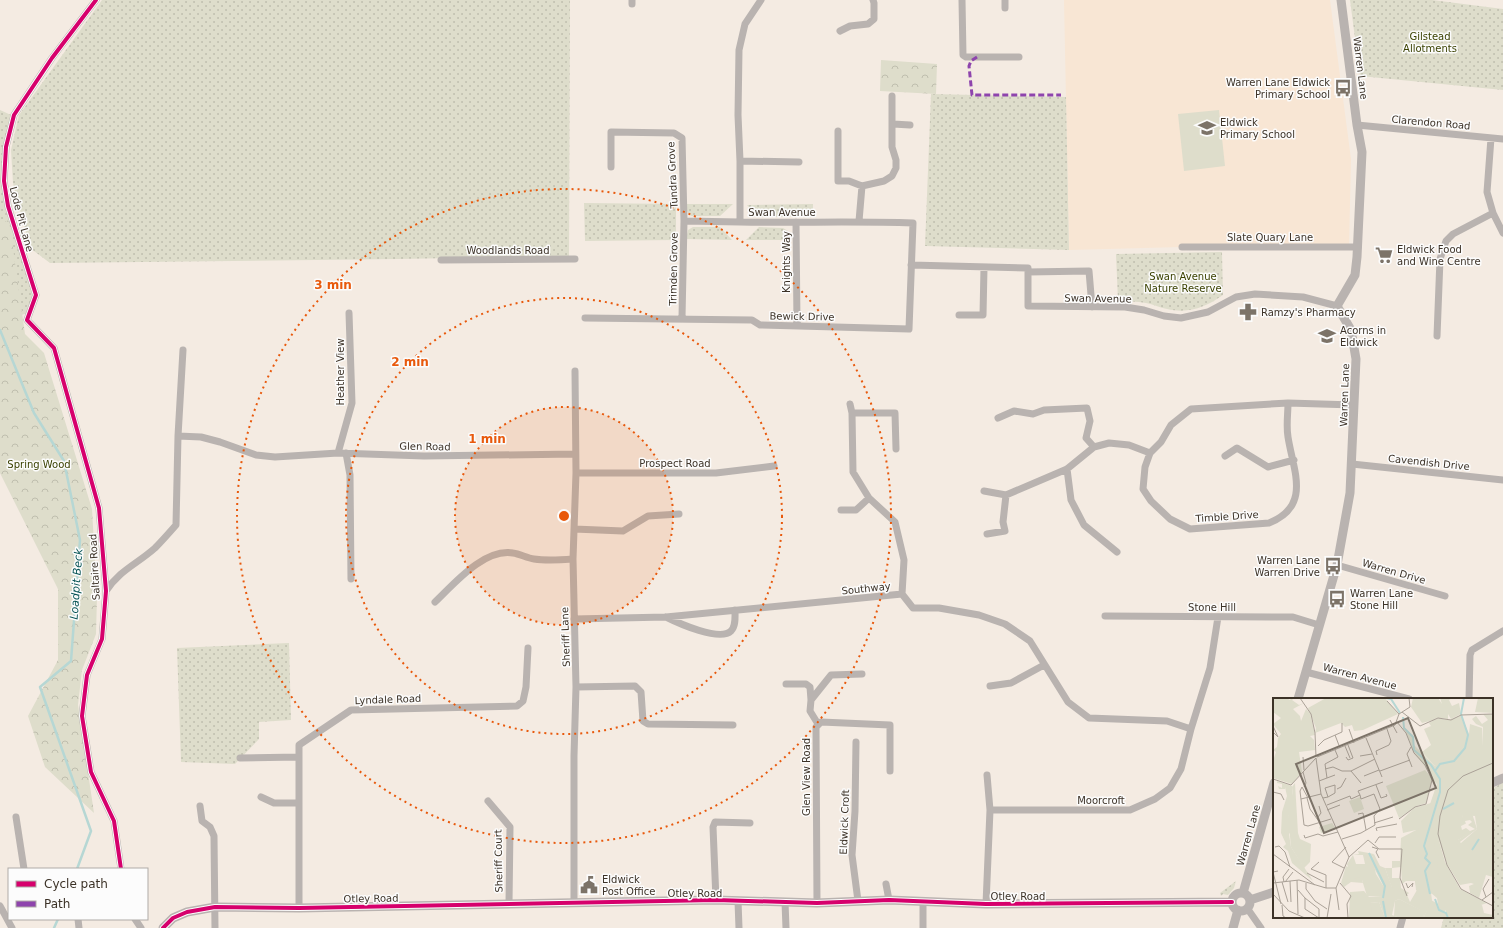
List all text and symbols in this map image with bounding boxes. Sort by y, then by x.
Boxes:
park label: Gilstead Allotments [1403,31,1457,54]
street label: Warren Lane [1351,36,1370,100]
place label: Warren Lane Eldwick Primary School [1226,77,1330,100]
bus stop icon: Warren Lane Eldwick Primary School [1333,78,1353,98]
street label: Clarendon Road [1391,114,1471,131]
place label: Eldwick Primary School [1220,117,1295,140]
school or university icon: Eldwick Primary School [1197,118,1217,138]
street label: Tundra Grove [665,141,680,210]
street label: Lode Pit Lane [8,185,36,253]
street label: Swan Avenue [748,207,816,218]
street label: Knights Way [781,231,792,293]
street label: Trimden Grove [667,232,680,307]
street label: Slate Quary Lane [1227,232,1313,243]
place label: Eldwick Food and Wine Centre [1397,244,1481,267]
street label: Woodlands Road [467,245,549,256]
supermarket icon: Eldwick Food and Wine Centre [1374,245,1394,265]
park label: Swan Avenue Nature Reserve [1144,271,1222,294]
text: 3 min [314,278,352,292]
street label: Swan Avenue [1064,292,1132,305]
pharmacy icon: Ramzy's Pharmacy [1238,302,1258,322]
place label: Ramzy's Pharmacy [1261,307,1356,318]
street label: Bewick Drive [769,310,835,323]
place label: Acorns in Eldwick [1340,325,1386,348]
school or university icon: Acorns in Eldwick [1317,326,1337,346]
street label: Heather View [335,338,346,406]
text: 2 min [391,355,429,369]
street label: Warren Lane [1338,363,1351,427]
text: 1 min [468,432,506,446]
street label: Glen Road [399,441,451,452]
street label: Cavendish Drive [1388,453,1470,472]
street label: Prospect Road [639,458,711,469]
park label: Spring Wood [7,459,71,470]
centre of rings [557,509,571,523]
street label: Timble Drive [1194,509,1259,524]
street label: Saltaire Road [87,534,102,600]
water label: Loadpit Beck [68,547,86,620]
place label: Warren Lane Warren Drive [1254,555,1320,578]
bus stop icon: Warren Lane Warren Drive [1323,556,1343,576]
street label: Warren Drive [1361,557,1427,586]
street label: Southway [841,580,891,597]
place label: Warren Lane Stone Hill [1350,588,1413,611]
bus stop icon: Warren Lane Stone Hill [1327,589,1347,609]
street label: Stone Hill [1188,602,1236,613]
street label: Sheriff Lane [559,607,572,667]
street label: Warren Avenue [1322,661,1398,692]
street label: Lyndale Road [355,693,421,706]
inset map [1273,698,1493,918]
street label: Glen View Road [801,738,812,816]
street label: Eldwick Croft [838,789,851,855]
street label: Moorcroft [1077,795,1125,806]
street label: Warren Lane [1235,803,1262,867]
street label: Sheriff Court [492,829,505,893]
legend [8,868,148,920]
place label: Eldwick Post Office [602,874,655,897]
public building icon: Eldwick Post Office [579,875,599,895]
text: Cycle path [44,877,108,891]
street label: Otley Road [668,888,722,899]
street label: Otley Road [991,891,1045,902]
street label: Otley Road [343,893,399,904]
text: Path [44,897,70,911]

